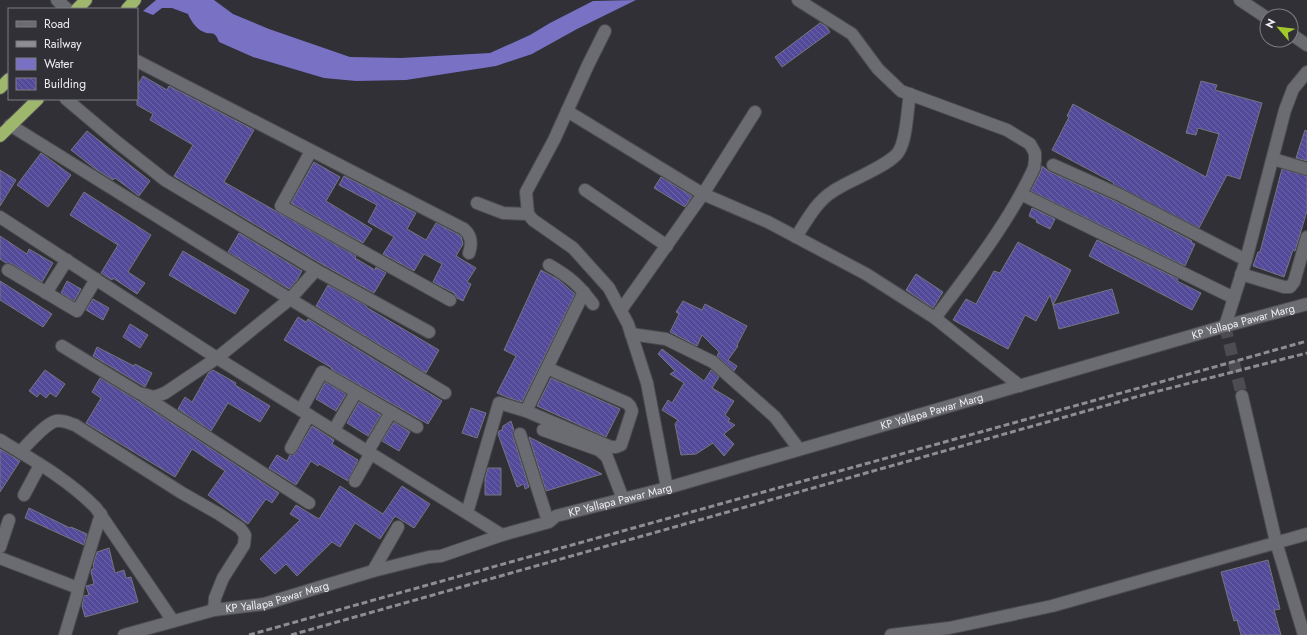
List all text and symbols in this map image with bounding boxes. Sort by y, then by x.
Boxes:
legend [8,8,138,100]
north arrow [1259,8,1299,48]
text: Road [44,15,70,33]
text: N [1261,16,1279,31]
text: Railway [44,35,82,53]
text: Water [44,55,75,73]
text: Building [44,75,86,93]
street label: KP Yallapa Pawar Marg [1190,300,1296,343]
street label: KP Yallapa Pawar Marg [878,389,985,434]
street label: KP Yallapa Pawar Marg [567,479,674,521]
street label: KP Yallapa Pawar Marg [224,577,331,617]

